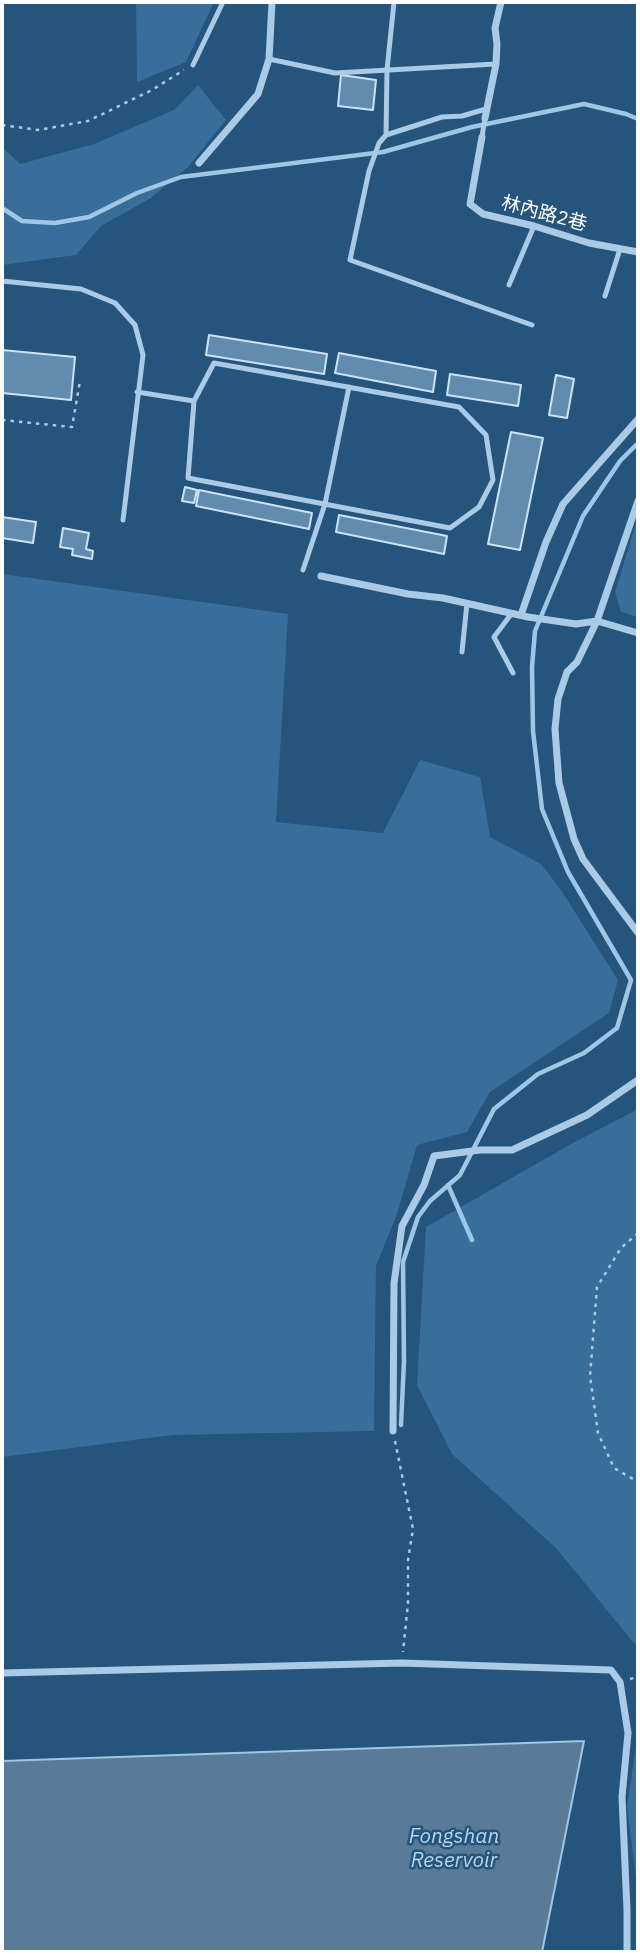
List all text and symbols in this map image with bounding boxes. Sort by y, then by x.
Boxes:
street label: 林內路2巷 [499,192,589,236]
water label: Fongshan Reservoir [409,1824,499,1874]

